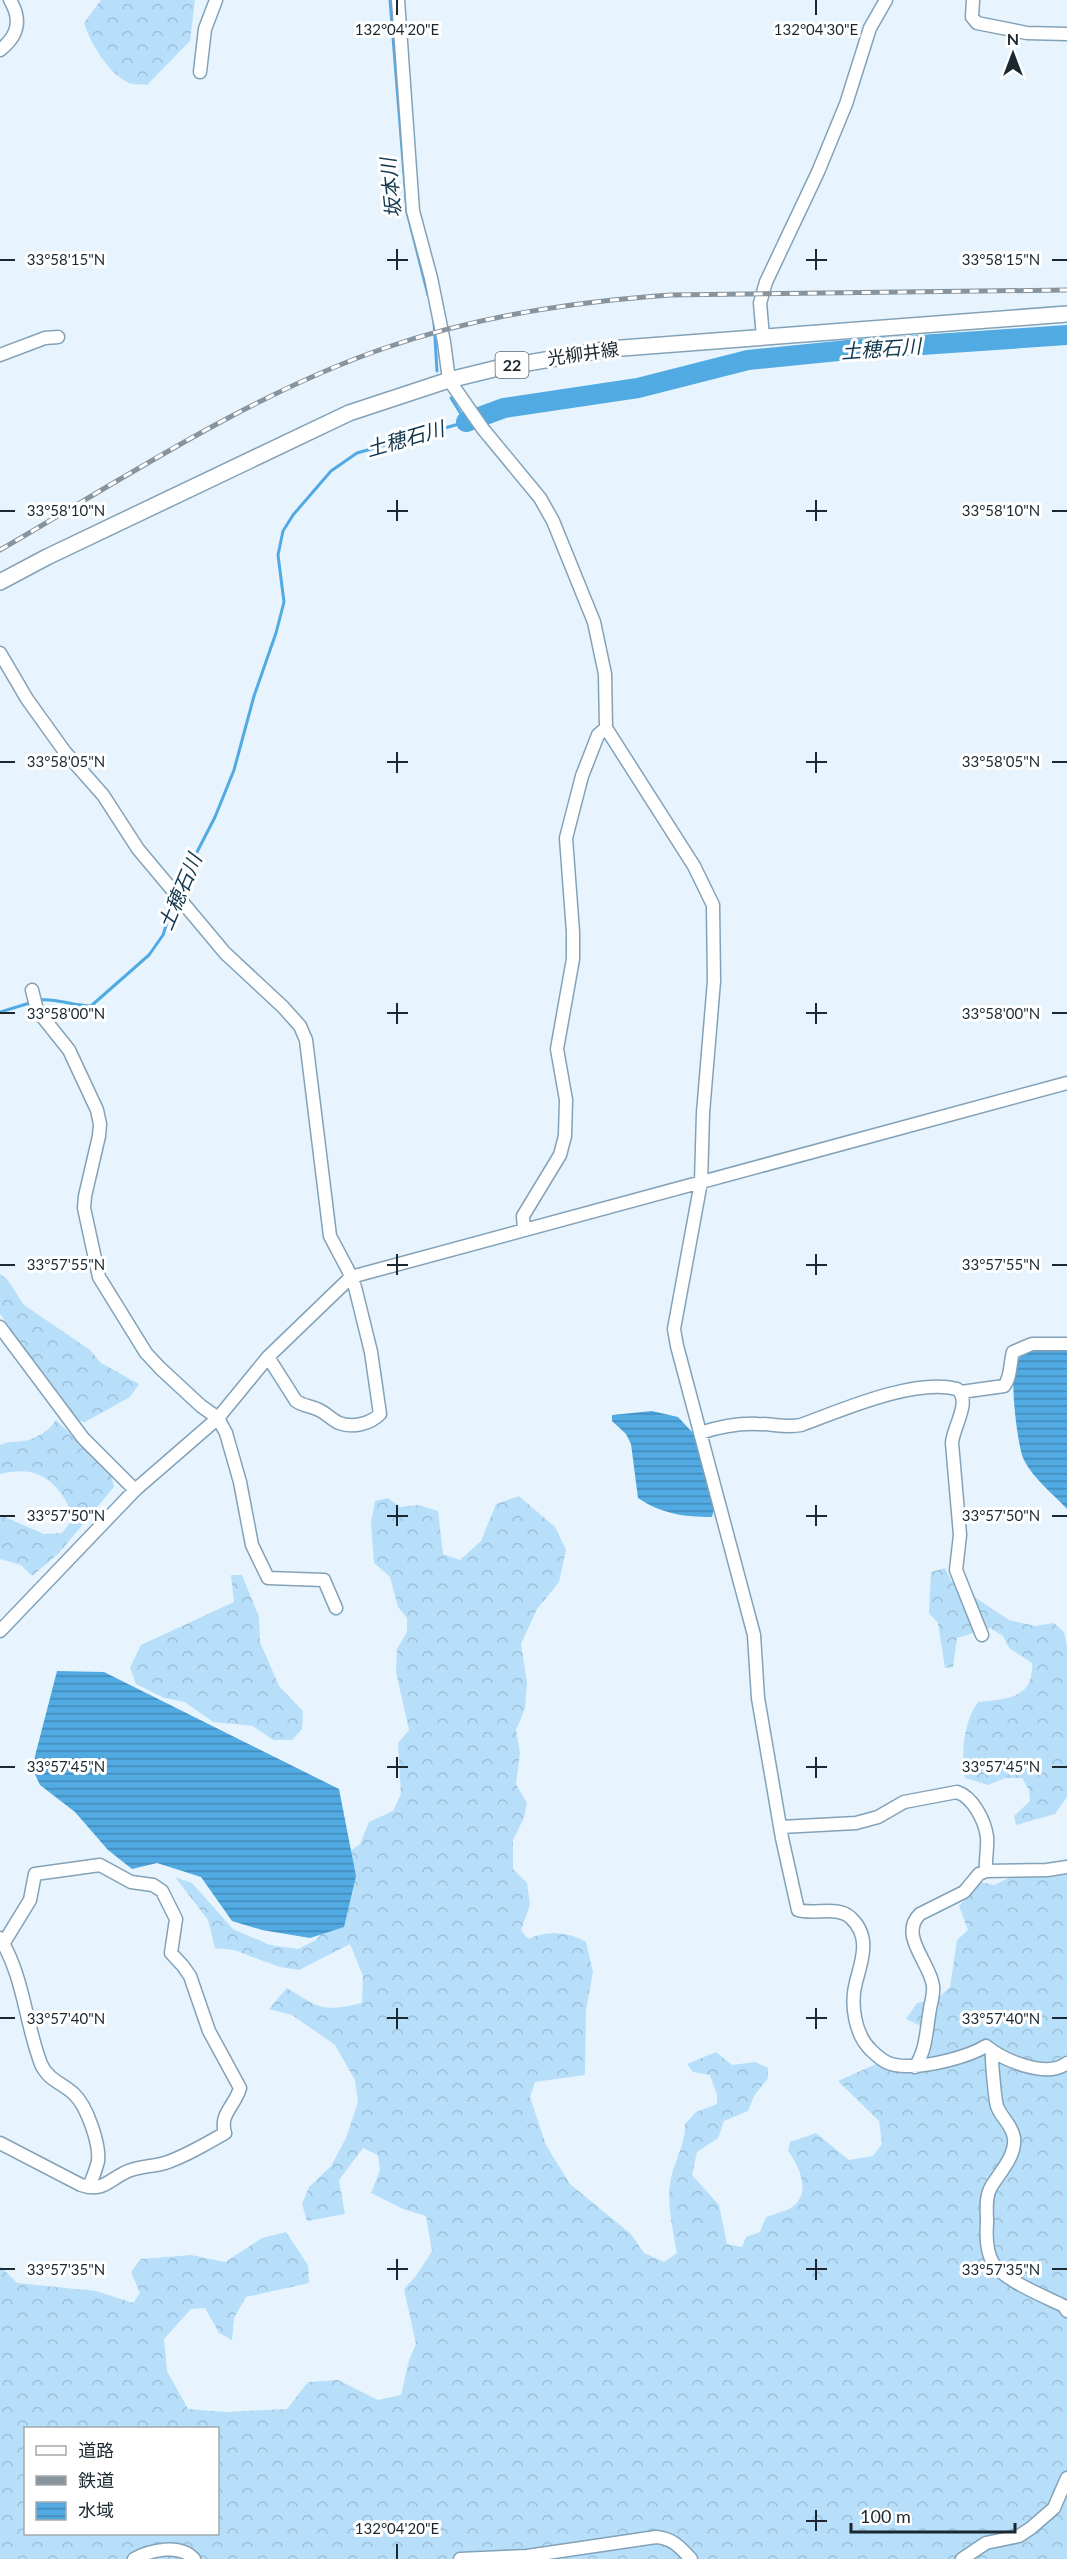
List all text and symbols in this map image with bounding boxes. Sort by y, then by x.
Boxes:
text: 132°04'20"E [355,20,439,38]
text: 132°04'30"E [774,20,858,38]
north arrow [983,24,1043,84]
text: N [1007,29,1019,48]
water label: 坂本川 [375,155,405,219]
text: 33°58'15"N [27,250,105,268]
text: 33°58'15"N [962,250,1040,268]
water label: 土穂石川 [840,333,924,363]
street label: 光柳井線 [546,337,620,369]
road number: 22 [496,352,528,378]
water label: 土穂石川 [363,415,448,461]
text: 33°58'10"N [27,501,105,519]
text: 33°58'10"N [962,501,1040,519]
text: 33°58'05"N [27,752,105,770]
text: 33°58'05"N [962,752,1040,770]
water label: 土穂石川 [152,848,207,933]
text: 33°58'00"N [27,1004,105,1022]
text: 33°58'00"N [962,1004,1040,1022]
text: 33°57'55"N [27,1255,105,1273]
text: 33°57'55"N [962,1255,1040,1273]
text: 33°57'50"N [27,1506,105,1524]
text: 33°57'50"N [962,1506,1040,1524]
text: 33°57'45"N [27,1757,105,1775]
text: 33°57'45"N [962,1757,1040,1775]
text: 33°57'40"N [27,2009,105,2027]
text: 33°57'40"N [962,2009,1040,2027]
text: 33°57'35"N [27,2260,105,2278]
text: 33°57'35"N [962,2260,1040,2278]
legend [24,2427,219,2535]
text: 道路 [78,2439,114,2461]
text: 鉄道 [78,2469,114,2491]
scale bar [851,2496,1014,2534]
text: 水域 [78,2499,114,2521]
text: 100 m [860,2505,911,2527]
text: 132°04'20"E [355,2519,439,2537]

